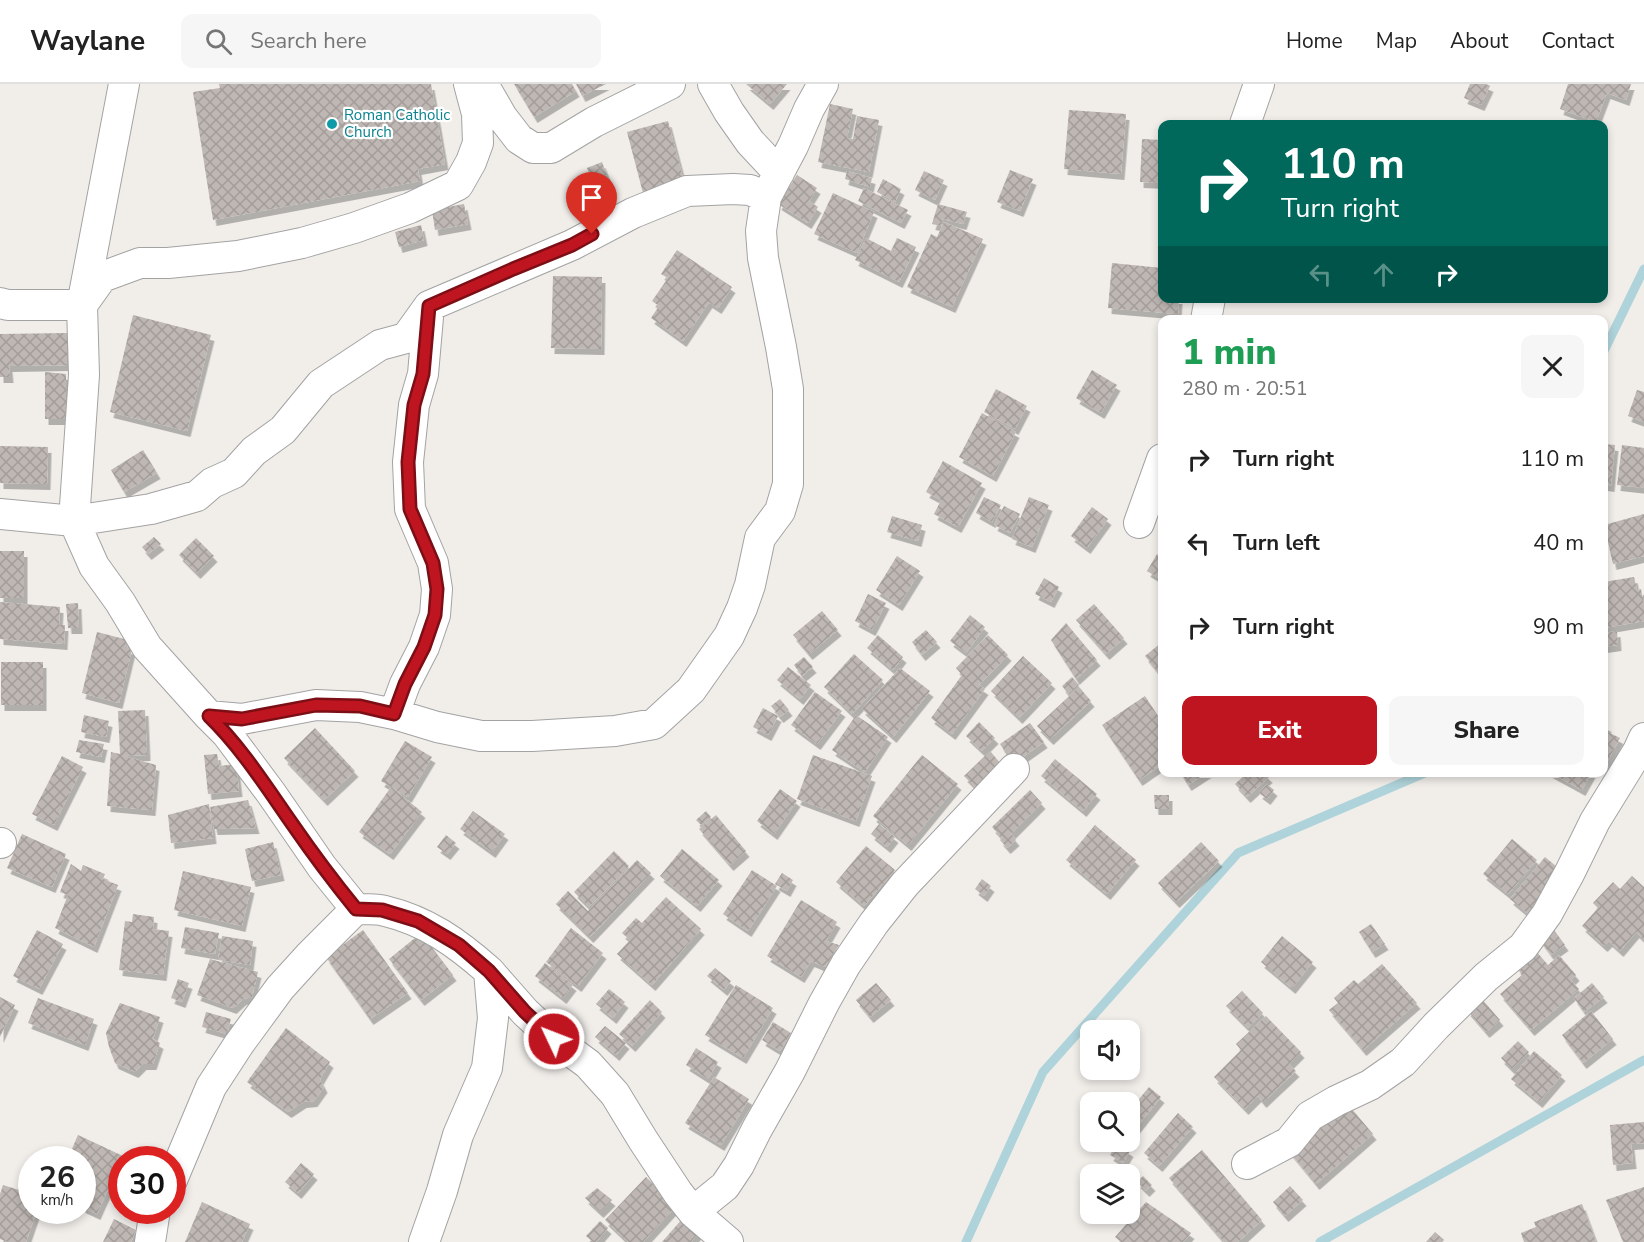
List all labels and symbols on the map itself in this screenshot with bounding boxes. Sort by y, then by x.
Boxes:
place label: Roman Catholic Church [344,105,450,142]
marker: Roman Catholic Church [325,117,339,131]
pin [566,172,617,234]
position arrow [522,1007,586,1071]
speed limit sign: 30 [108,1146,186,1224]

